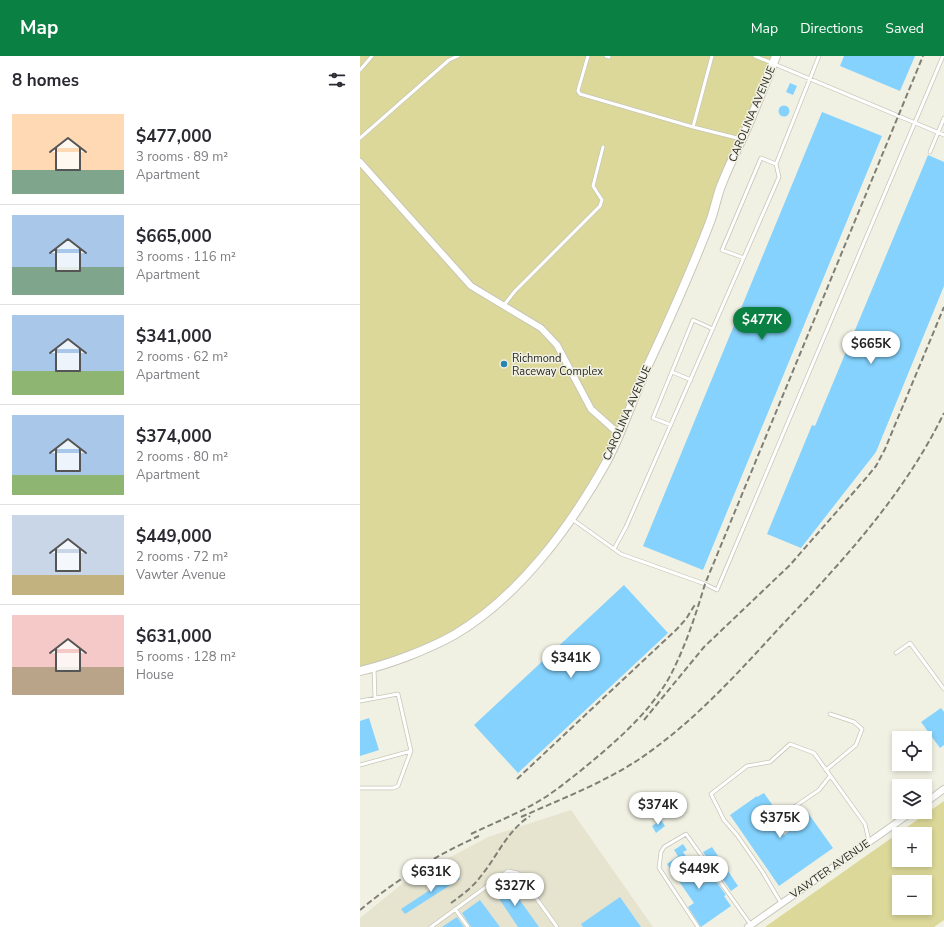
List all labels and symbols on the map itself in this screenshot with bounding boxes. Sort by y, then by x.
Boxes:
street label: CAROLINA AVENUE [725,64,779,164]
pin: $477K [734,307,790,341]
pin: $665K [843,331,899,365]
place label: Richmond Raceway Complex [512,351,603,379]
marker: Richmond Raceway Complex [499,359,509,369]
street label: CAROLINA AVENUE [599,363,655,463]
pin: $341K [543,645,599,679]
pin: $374K [630,792,686,826]
pin: $375K [752,805,808,839]
street label: VAWTER AVENUE [786,836,873,903]
pin: $449K [671,856,727,890]
pin: $631K [403,859,459,893]
pin: $327K [487,873,543,907]

